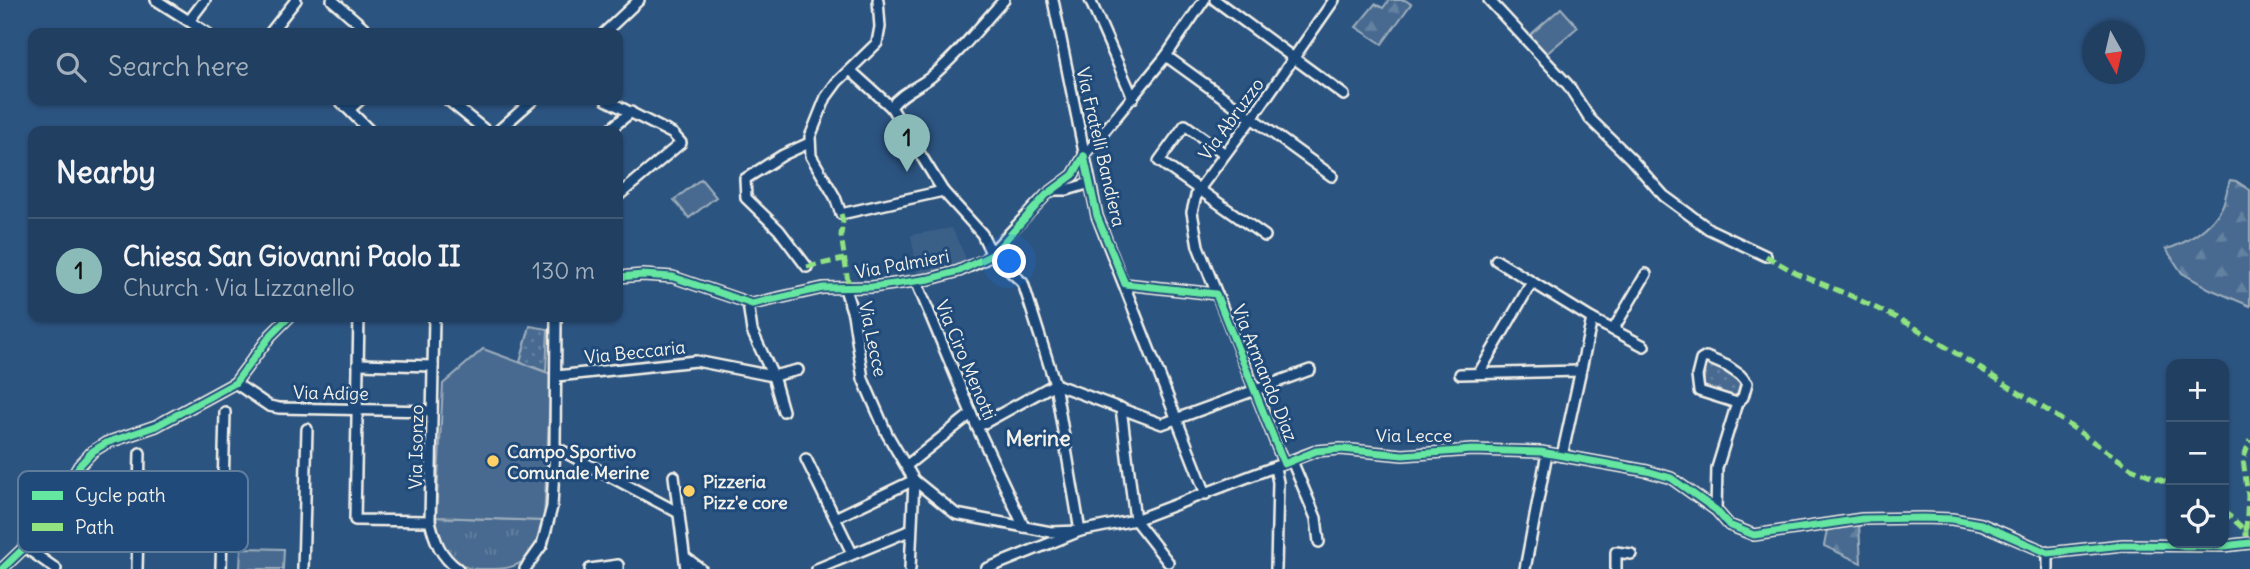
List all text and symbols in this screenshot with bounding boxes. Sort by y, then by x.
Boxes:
north arrow [2082,21,2145,84]
search box [28,28,623,105]
icon: search [52,48,90,86]
text: Search here [108,50,249,83]
street label: Via Fratelli Bandiera [1071,65,1131,229]
street label: Via Abruzzo [1193,73,1269,165]
pin: 1 [884,114,930,172]
text: Nearby [56,153,156,191]
text: Chiesa San Giovanni Paolo II [123,240,461,273]
street label: Via Palmieri [853,244,951,284]
your location [992,244,1026,278]
text: 1 [74,256,84,285]
text: 130 m [532,256,595,285]
text: Church · Via Lizzanello [123,273,355,302]
street label: Via Ciro Menotti [930,297,1002,423]
street label: Via Lecce [854,299,892,379]
street label: Via Armando Diaz [1227,301,1303,445]
street label: Via Beccaria [583,335,687,369]
map controls [2166,359,2229,548]
button: + [2166,359,2229,422]
street label: Via Adige [293,381,369,405]
street label: Via Isonzo [404,404,428,490]
button: − [2166,422,2229,485]
street label: Via Lecce [1376,424,1452,447]
district label: Merine [1006,425,1070,452]
place label: Campo Sportivo Comunale Merine [507,440,650,484]
marker: Campo Sportivo Comunale Merine [485,453,501,469]
place label: Pizzeria Pizz'e core [703,470,788,514]
legend [18,471,248,552]
text: Cycle path [75,483,166,507]
marker: Pizzeria Pizz'e core [681,483,697,499]
button: locate [2166,485,2229,548]
text: Path [75,515,114,539]

